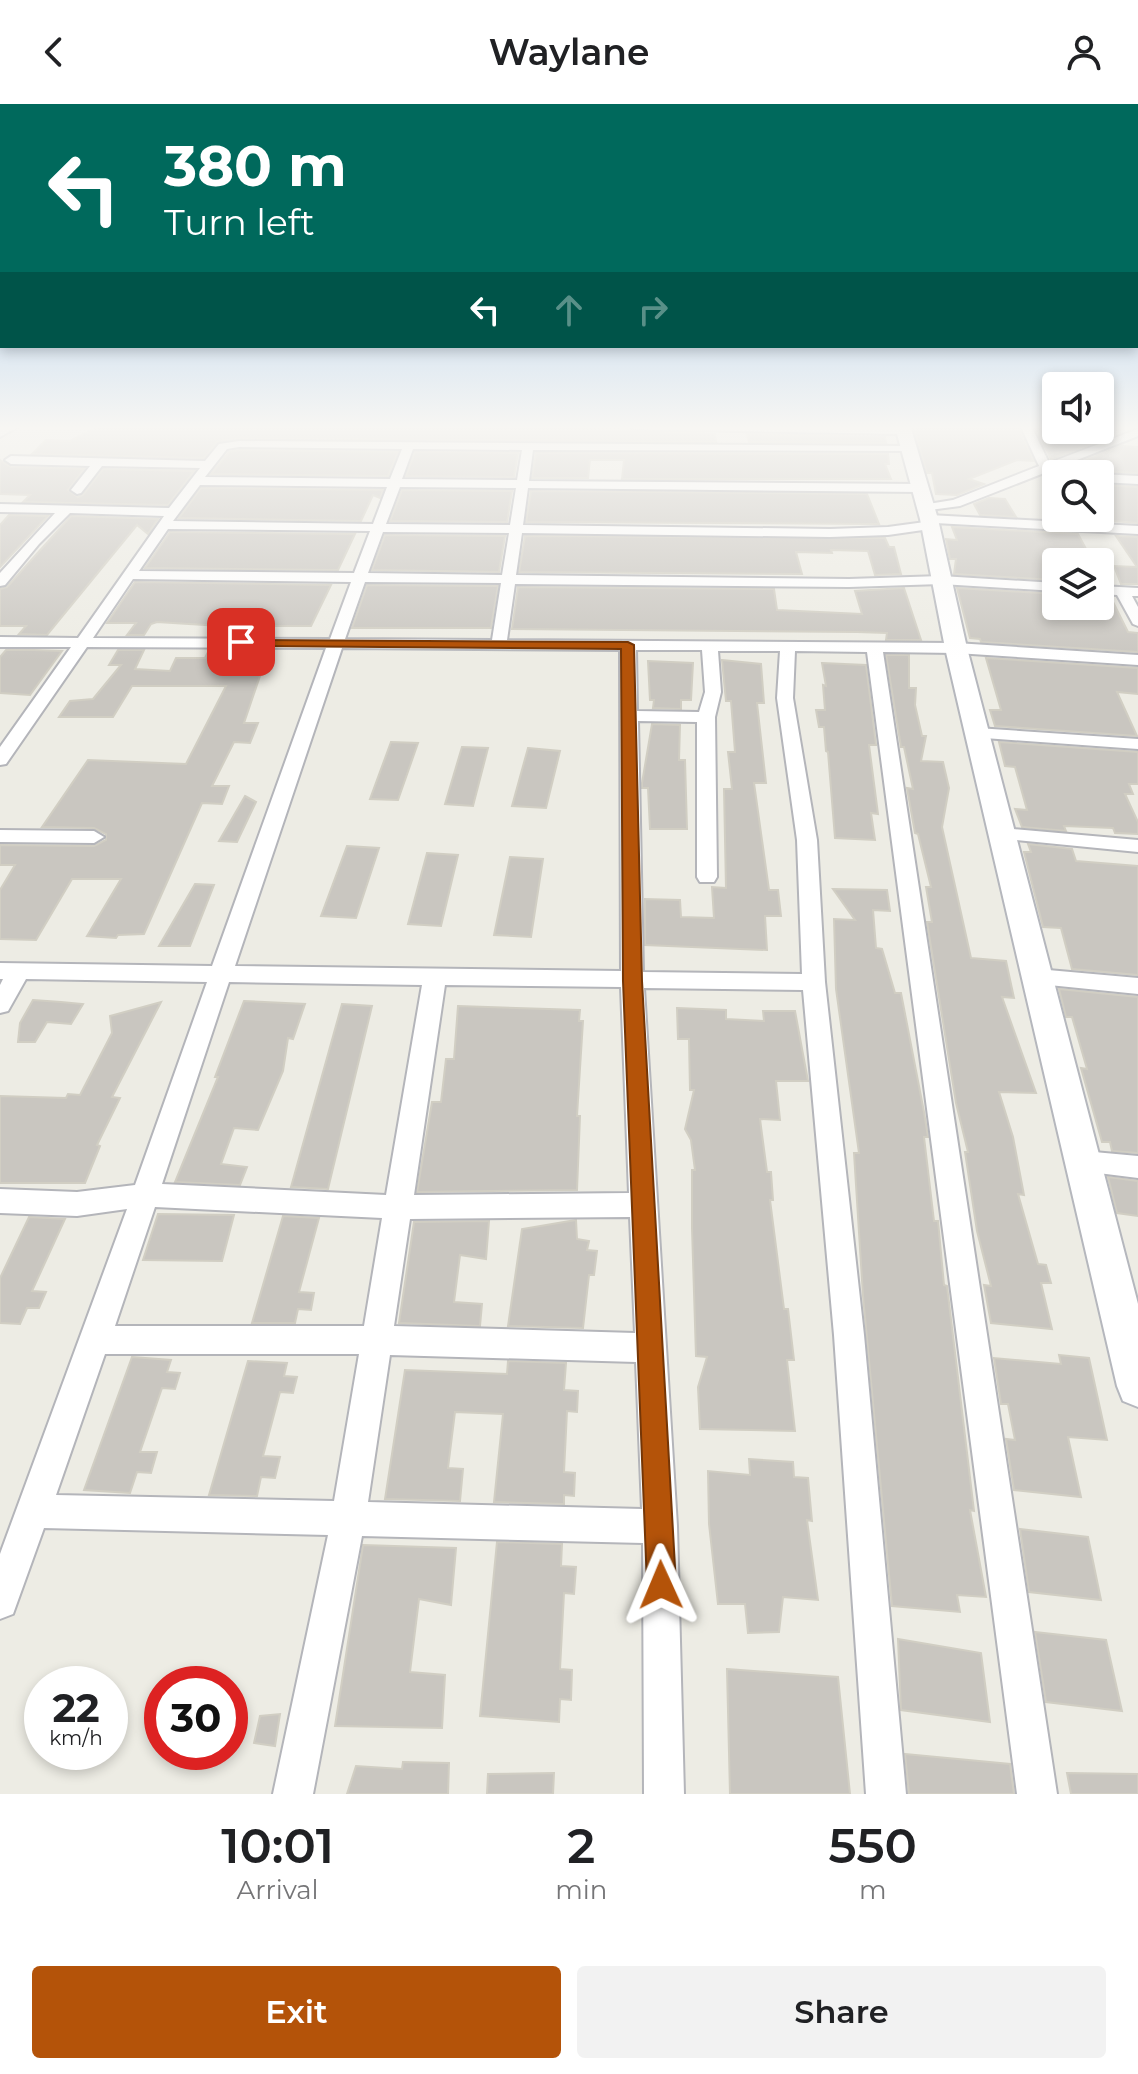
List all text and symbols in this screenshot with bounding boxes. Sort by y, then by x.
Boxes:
icon: back [32,30,76,74]
text: Waylane [489,30,649,74]
icon: person [1062,30,1106,74]
text: 380 m [164,132,347,200]
icon: left [32,136,136,240]
text: Turn left [164,200,315,244]
icon: left [463,288,507,332]
icon: ahead [547,288,591,332]
icon: right [631,288,675,332]
map controls [1042,372,1114,620]
button: sound [1042,372,1114,444]
button: search [1042,460,1114,532]
button: layers [1042,548,1114,620]
pin [207,608,275,676]
icon: arrive [219,620,263,664]
position arrow [619,1543,703,1627]
speed limit sign: 30 [144,1666,248,1770]
text: 22 [52,1683,100,1732]
text: km/h [49,1726,103,1750]
text: 10:01 [221,1817,334,1875]
text: 2 [567,1817,595,1875]
text: 550 [829,1817,917,1875]
text: Arrival [237,1874,319,1906]
text: min [555,1874,607,1906]
text: m [859,1874,886,1906]
button: Exit [32,1966,561,2058]
button: Share [577,1966,1106,2058]

